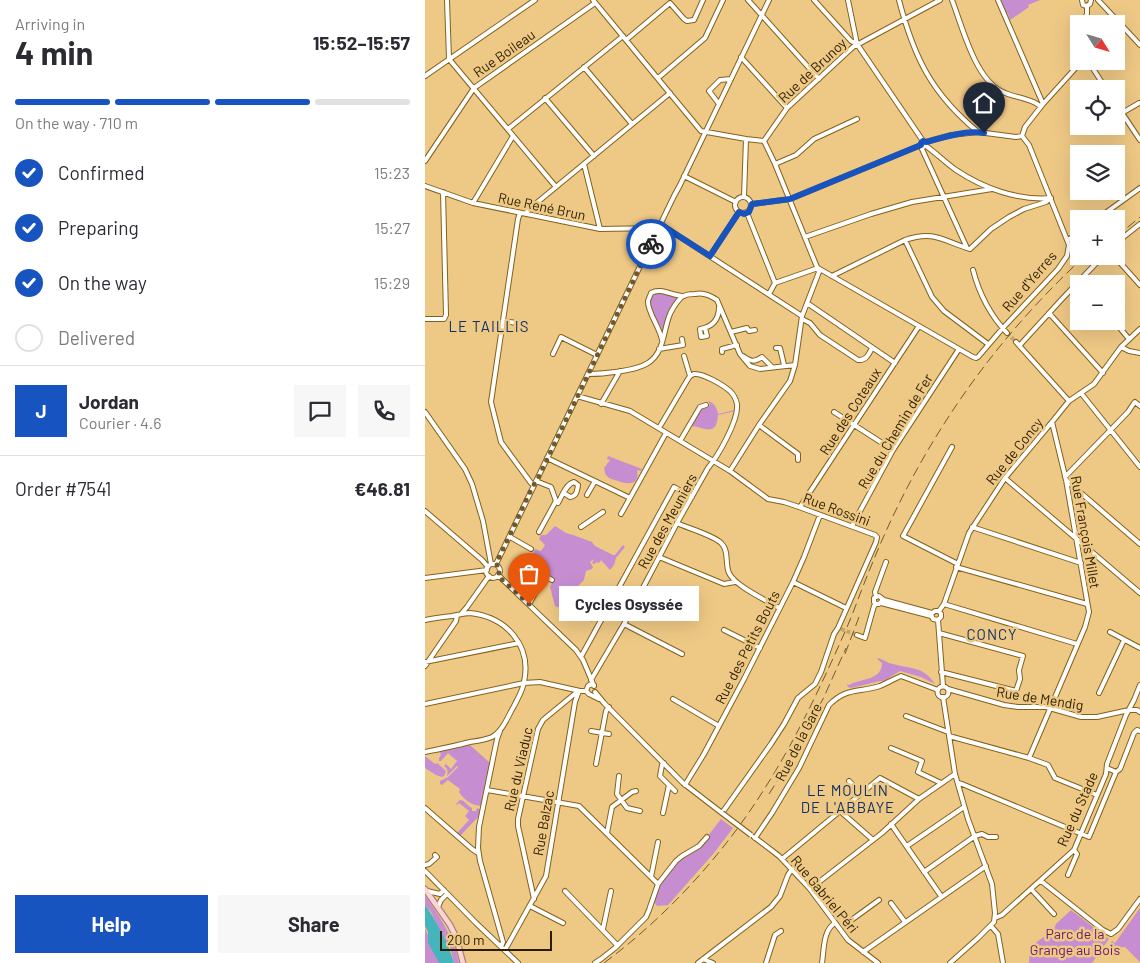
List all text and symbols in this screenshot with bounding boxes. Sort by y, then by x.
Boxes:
text: Arriving in [15,14,85,33]
north arrow [1070,15,1125,70]
map controls [1070,15,1125,330]
street label: Rue Boileau [470,26,538,80]
text: 15:52–15:57 [313,31,410,54]
text: 4 min [15,33,93,71]
street label: Rue de Brunoy [774,34,850,106]
button: locate [1070,80,1125,135]
pin [963,82,1005,133]
icon: home [970,89,998,117]
text: On the way · 710 m [15,113,138,132]
button: layers [1070,145,1125,200]
icon: check [15,159,43,187]
text: Confirmed [58,161,145,184]
text: 15:23 [374,163,410,182]
street label: Rue René Brun [497,188,587,224]
button: + [1070,210,1125,265]
icon: check [15,214,43,242]
text: Preparing [58,216,139,239]
text: 15:27 [375,218,410,237]
courier [626,219,676,269]
icon: bike [637,230,665,258]
street label: Rue d'Yerres [998,247,1060,315]
icon: check [15,269,43,297]
text: On the way [58,271,147,294]
text: 15:29 [374,273,410,292]
button: − [1070,275,1125,330]
district label: LE TAILLIS [449,317,529,335]
text: Delivered [58,326,135,349]
street label: Rue des Coteaux [816,364,885,458]
street label: Rue du Chemin de Fer [854,370,936,492]
button: chat [294,385,346,437]
button: phone [358,385,410,437]
text: Jordan [79,390,139,413]
text: J [35,399,47,422]
text: Courier · 4.6 [79,413,162,432]
street label: Rue de Concy [982,414,1047,488]
street label: Rue des Meuniers [634,470,700,572]
street label: Rue François Millet [1068,474,1104,590]
text: Order #7541 [15,477,112,500]
text: €46.81 [354,477,410,500]
street label: Rue Rossini [801,489,873,529]
pin [508,553,550,604]
icon: bag [515,560,543,588]
callout: Cycles Osyssée [559,586,699,622]
street label: Rue des Petits Bouts [711,587,783,707]
text: Cycles Osyssée [575,594,683,613]
district label: CONCY [966,625,1018,643]
street label: Rue de Mendig [995,683,1085,713]
street label: Rue de la Gare [771,700,825,784]
street label: Rue du Viaduc [500,725,536,813]
street label: Rue du Stade [1053,769,1101,849]
district label: LE MOULIN DE L'ABBAYE [801,781,895,816]
street label: Rue Balzac [529,789,557,857]
street label: Rue Gabriel Péri [788,852,862,936]
button: Help [15,895,208,953]
button: Share [218,895,410,953]
park label: Parc de la Grange au Bois [1030,925,1120,958]
scale bar [440,928,553,951]
text: 200 m [447,931,485,948]

